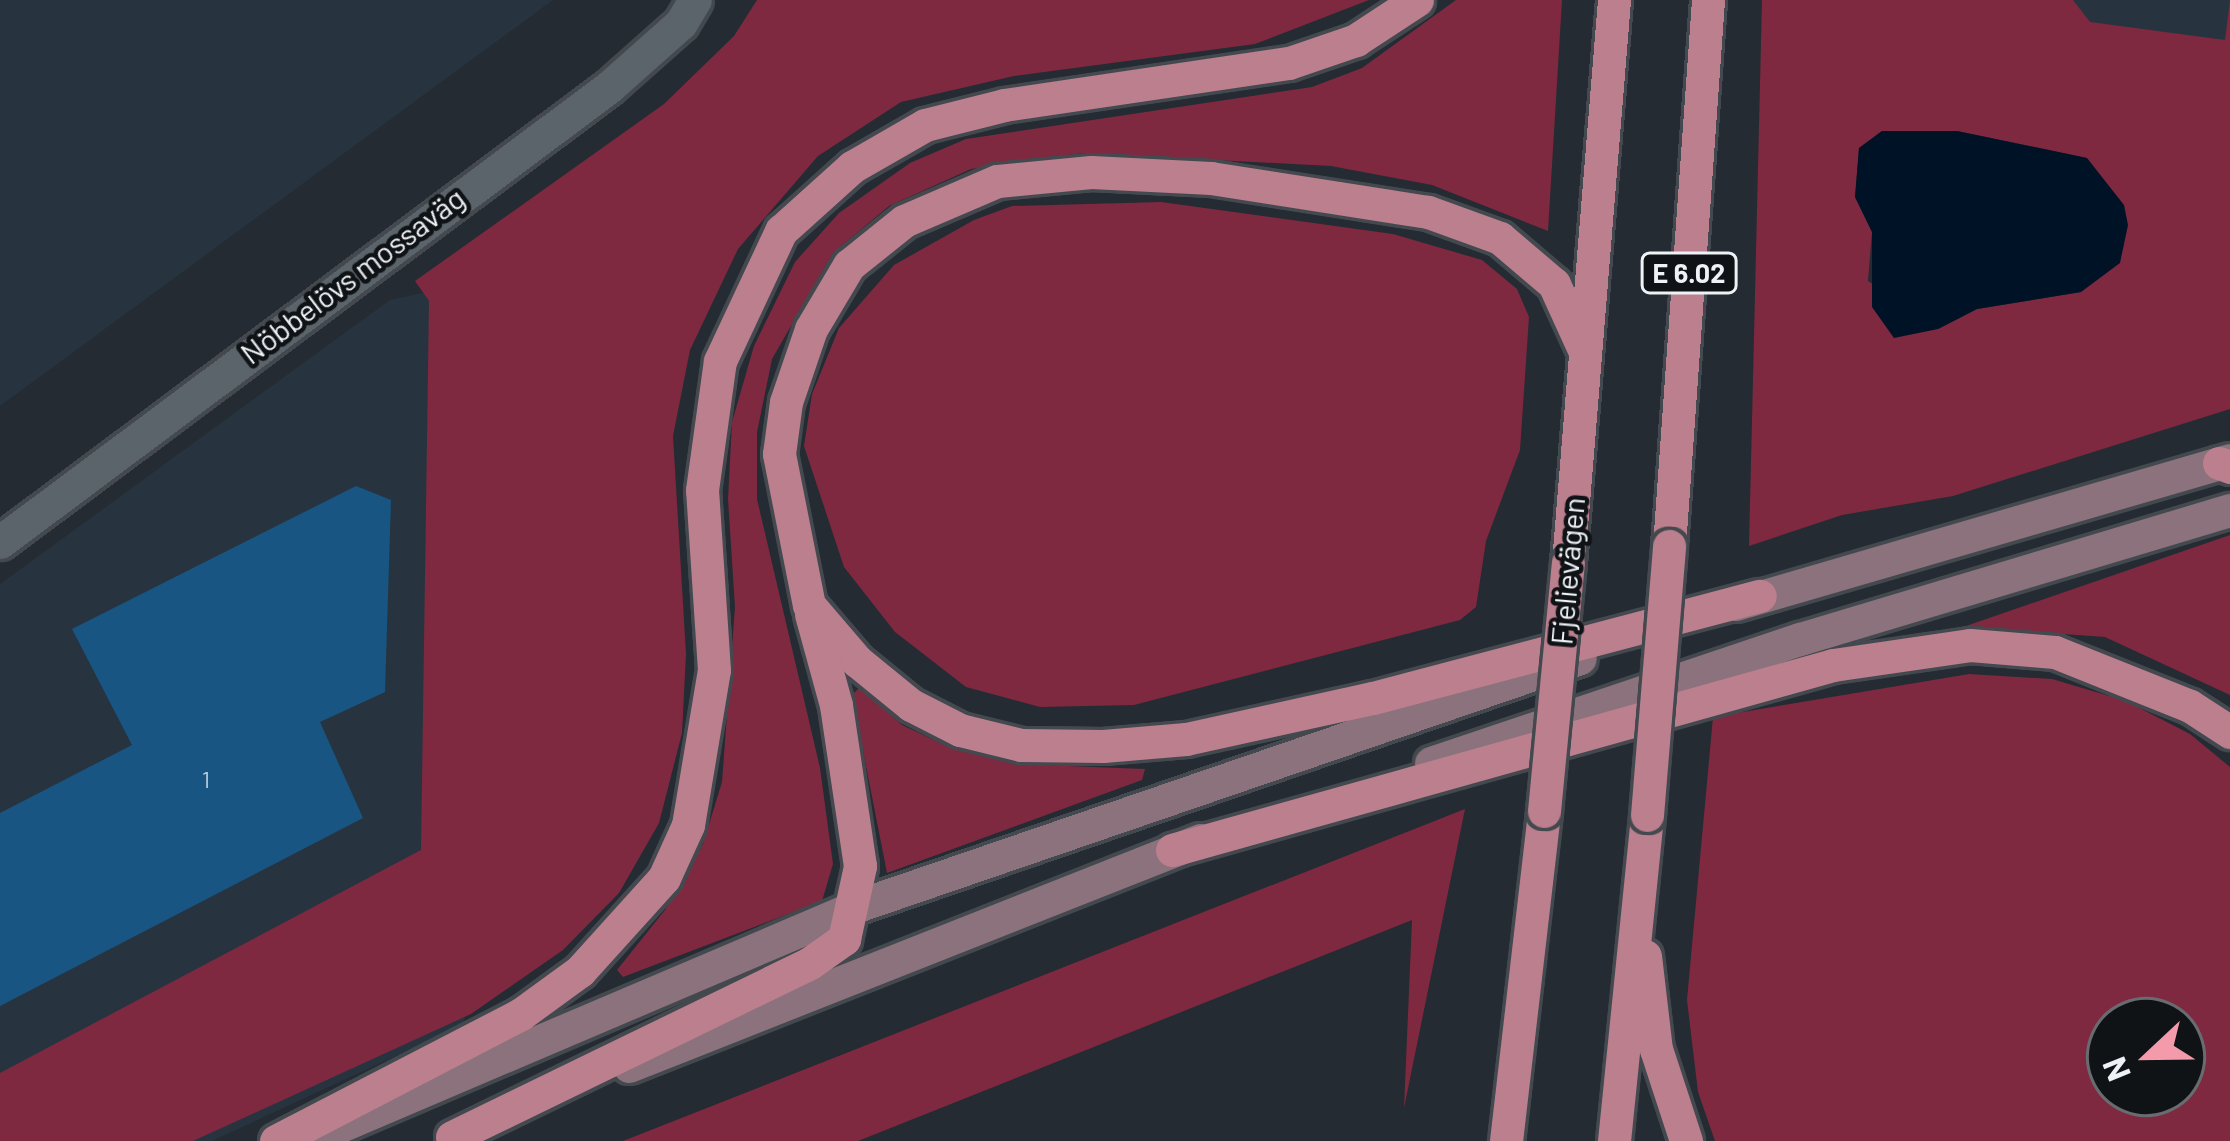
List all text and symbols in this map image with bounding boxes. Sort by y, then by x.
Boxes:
street label: Nöbbelövs mossaväg [233,179,471,371]
road number: E 6.02 [1638,252,1740,294]
street label: Fjelievägen [1543,496,1591,646]
house number: 1 [202,765,210,793]
north arrow [2086,997,2206,1117]
text: N [2093,1052,2138,1087]

